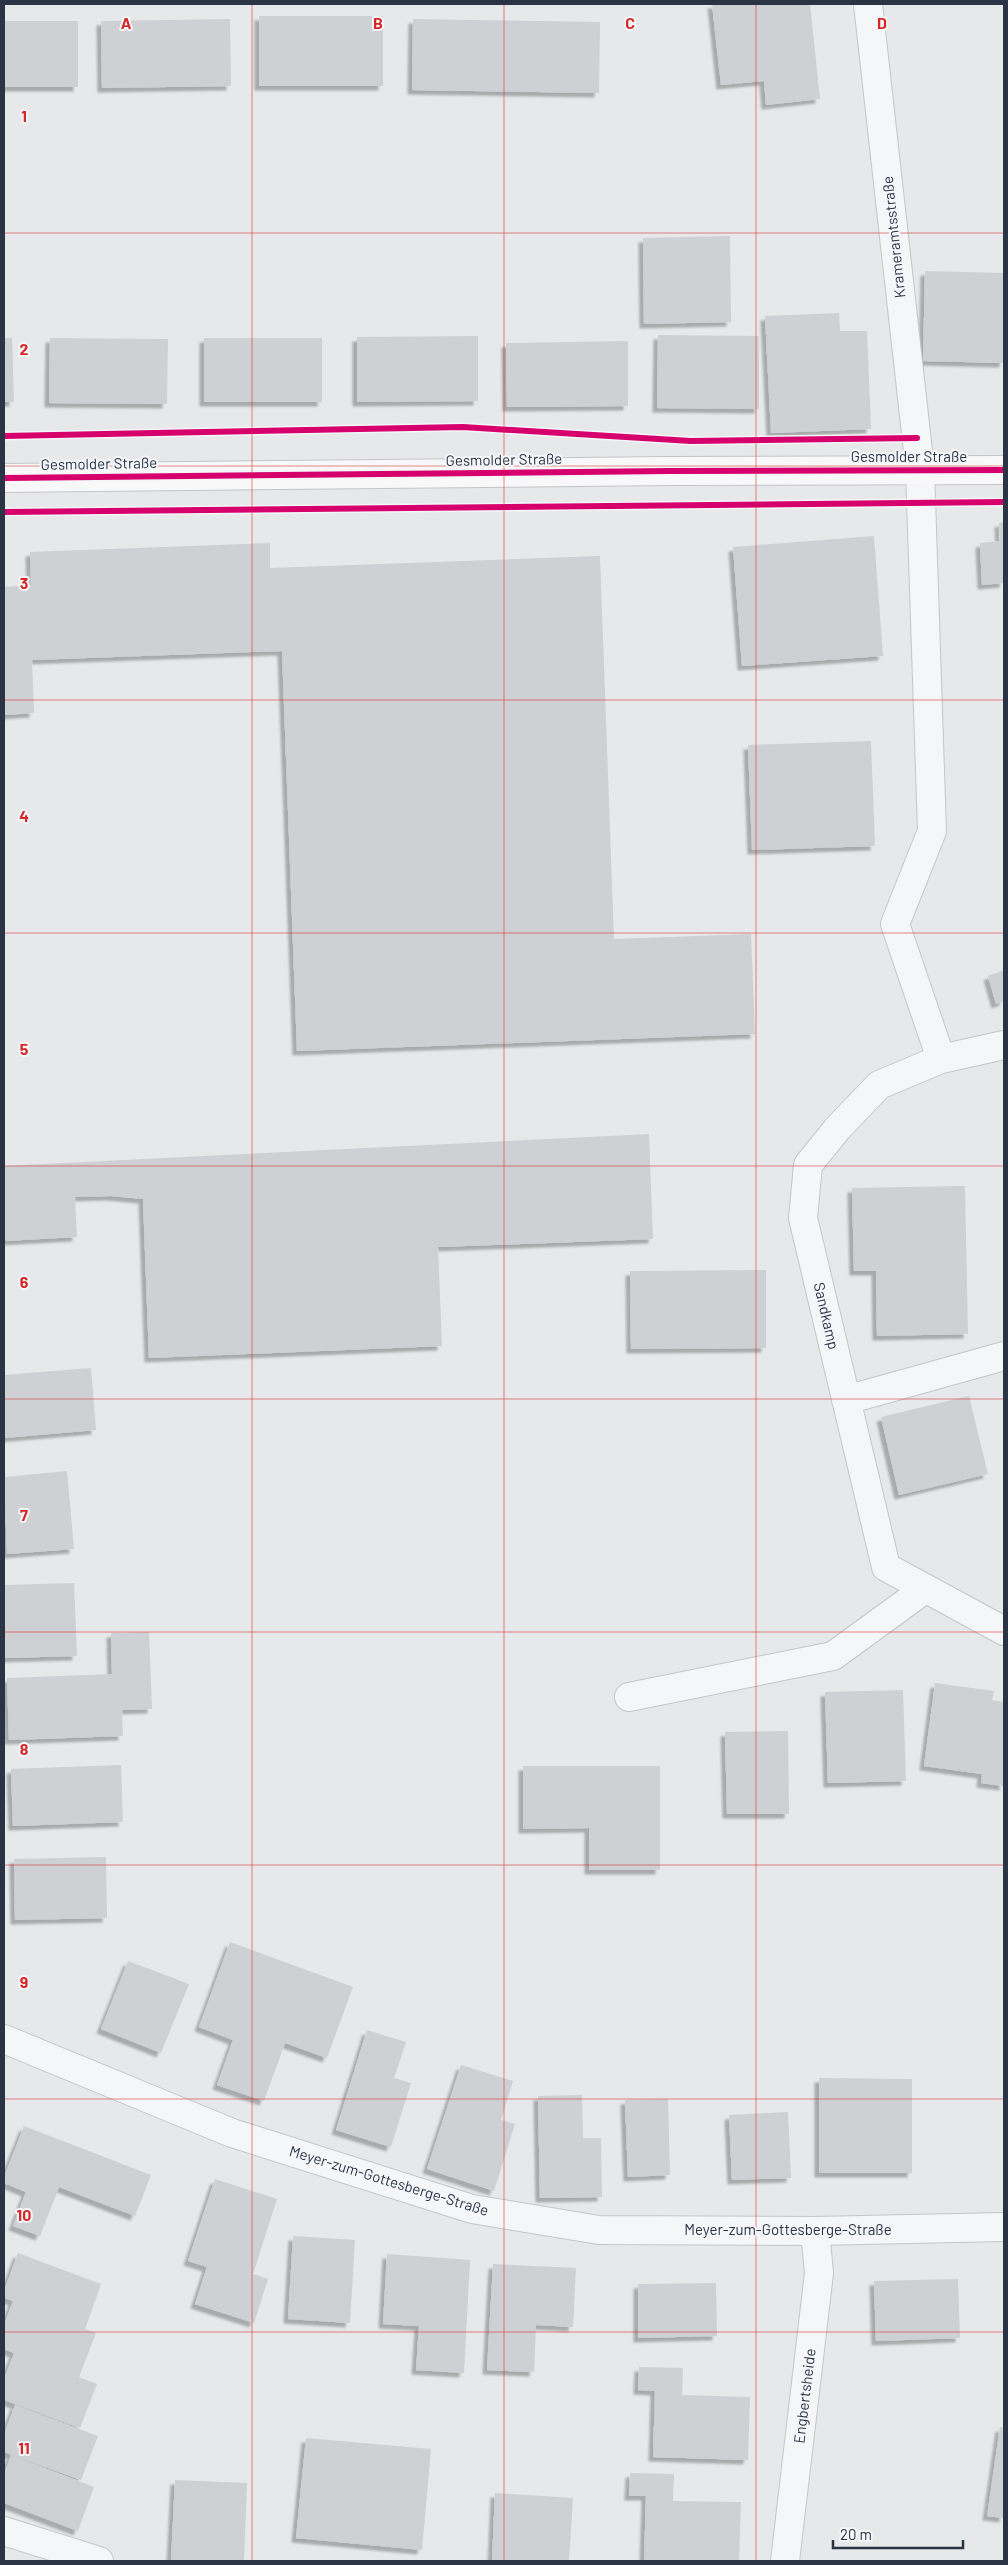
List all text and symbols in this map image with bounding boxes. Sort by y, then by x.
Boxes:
text: A [121,13,132,32]
text: B [373,13,383,32]
text: C [625,13,635,32]
text: D [877,13,887,32]
text: 1 [21,106,27,125]
street label: Krameramtsstraße [878,175,908,299]
text: 2 [20,339,29,358]
street label: Gesmolder Straße [851,447,967,465]
street label: Gesmolder Straße [446,449,562,469]
street label: Gesmolder Straße [41,453,157,473]
text: 3 [20,573,28,592]
text: 4 [19,806,29,825]
text: 5 [20,1039,29,1058]
text: 6 [20,1272,29,1291]
street label: Sandkamp [811,1280,843,1351]
text: 7 [20,1505,28,1524]
text: 8 [20,1739,29,1758]
text: 9 [20,1972,28,1991]
street label: Meyer-zum-Gottesberge-Straße [287,2141,491,2219]
text: 10 [17,2205,31,2224]
street label: Meyer-zum-Gottesberge-Straße [684,2220,892,2238]
street label: Engbertsheide [789,2347,819,2444]
text: 11 [18,2438,30,2457]
scale bar [833,2518,963,2550]
text: 20 m [840,2525,872,2543]

